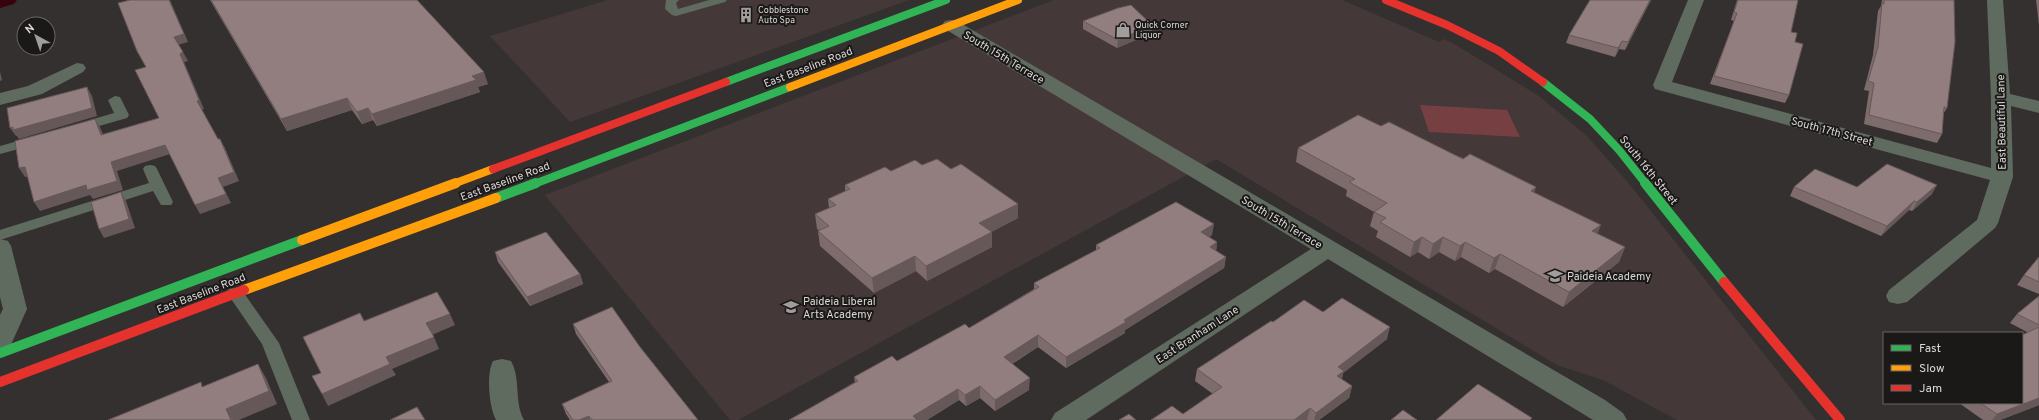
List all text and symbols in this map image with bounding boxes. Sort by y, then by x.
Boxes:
place label: Cobblestone Auto Spa [758,5,809,26]
building icon: Cobblestone Auto Spa [737,6,755,24]
north arrow [16,16,56,56]
place label: Quick Corner Liquor [1135,20,1189,41]
text: N [23,21,38,37]
shop icon: Quick Corner Liquor [1114,21,1132,39]
street label: South 15th Terrace [961,28,1047,88]
street label: East Baseline Road [762,45,855,91]
street label: East Beautiful Lane [1994,74,2010,170]
street label: South 17th Street [1789,114,1874,150]
street label: South 16th Street [1616,133,1680,208]
street label: East Baseline Road [459,159,552,205]
street label: South 15th Terrace [1239,193,1325,253]
school or university icon: Paideia Academy [1546,267,1564,285]
place label: Paideia Academy [1567,270,1651,284]
street label: East Baseline Road [155,271,248,317]
place label: Paideia Liberal Arts Academy [803,295,876,322]
school or university icon: Paideia Liberal Arts Academy [782,298,800,316]
street label: East Branham Lane [1153,303,1242,367]
legend [1883,332,2023,404]
text: Fast [1919,341,1941,357]
text: Slow [1919,361,1945,377]
text: Jam [1919,381,1942,397]

